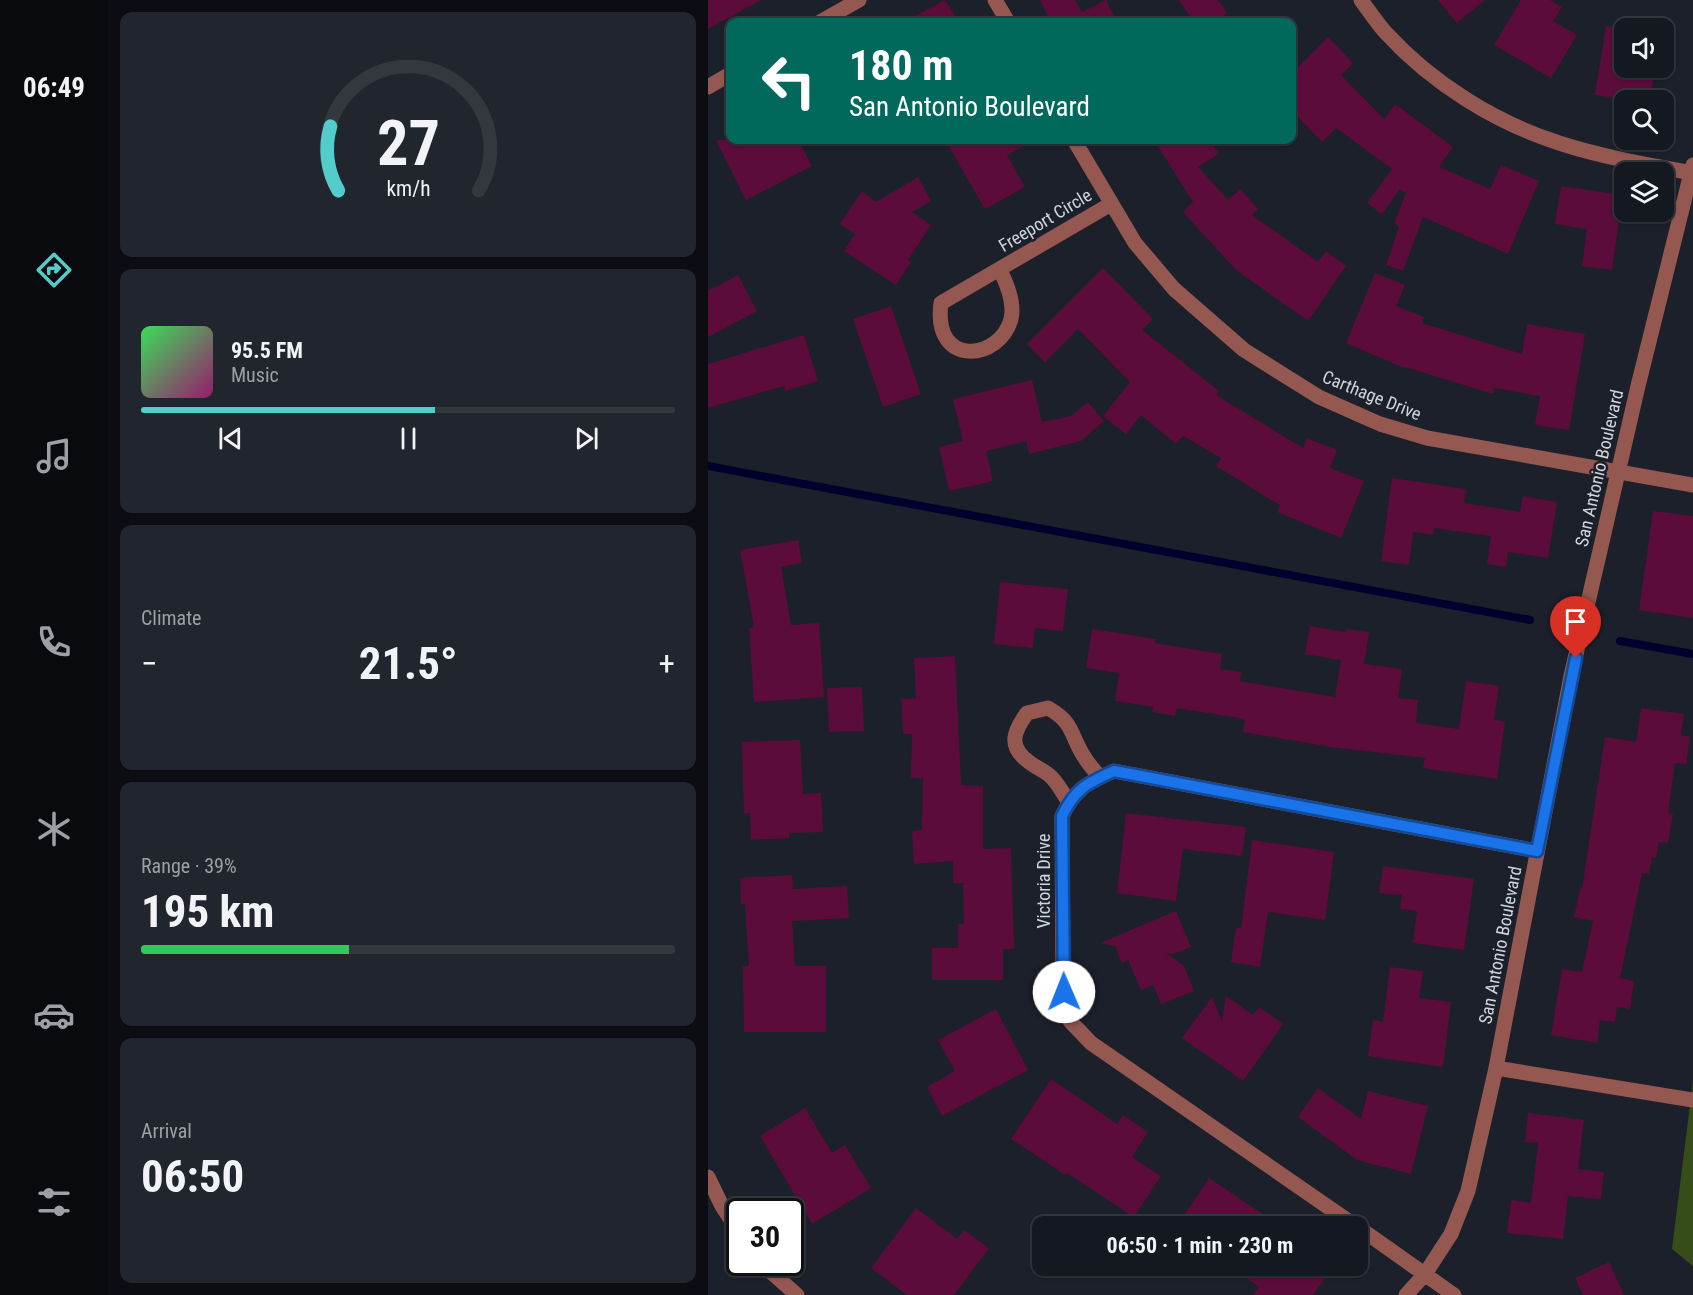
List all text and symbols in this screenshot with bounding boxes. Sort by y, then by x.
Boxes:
map controls [1614,18,1674,222]
button: sound [1614,18,1674,78]
text: 180 m [849,41,954,90]
icon: left [750,42,828,120]
text: 06:49 [23,72,85,104]
button: search [1614,90,1674,150]
text: San Antonio Boulevard [849,91,1090,123]
text: 27 [376,107,440,180]
button: layers [1614,162,1674,222]
text: km/h [386,177,430,202]
street label: Freeport Circle [995,184,1095,256]
icon: directions [33,249,75,291]
text: 95.5 FM [231,338,303,363]
text: Music [231,363,279,387]
street label: Carthage Drive [1320,366,1424,424]
street label: San Antonio Boulevard [1571,387,1627,549]
icon: previous [214,422,247,455]
icon: pause [392,422,425,455]
icon: next [570,422,603,455]
icon: music [33,435,75,477]
pin [1550,596,1601,658]
icon: arrive [1559,605,1592,638]
text: Climate [141,606,201,630]
icon: phone [33,621,75,663]
text: 21.5° [359,637,457,690]
text: − [141,644,158,683]
text: + [659,644,675,683]
icon: climate [33,808,75,850]
street label: Victoria Drive [1033,833,1054,929]
text: Range · 39% [141,854,237,878]
street label: San Antonio Boulevard [1474,864,1526,1026]
text: 195 km [141,885,274,938]
position arrow [1032,960,1096,1024]
icon: car [33,994,75,1036]
text: Arrival [141,1119,192,1143]
text: 06:50 [141,1150,244,1203]
icon: filters [33,1181,75,1223]
speed limit sign: 30 [726,1198,804,1276]
text: 06:50 · 1 min · 230 m [1107,1233,1293,1258]

